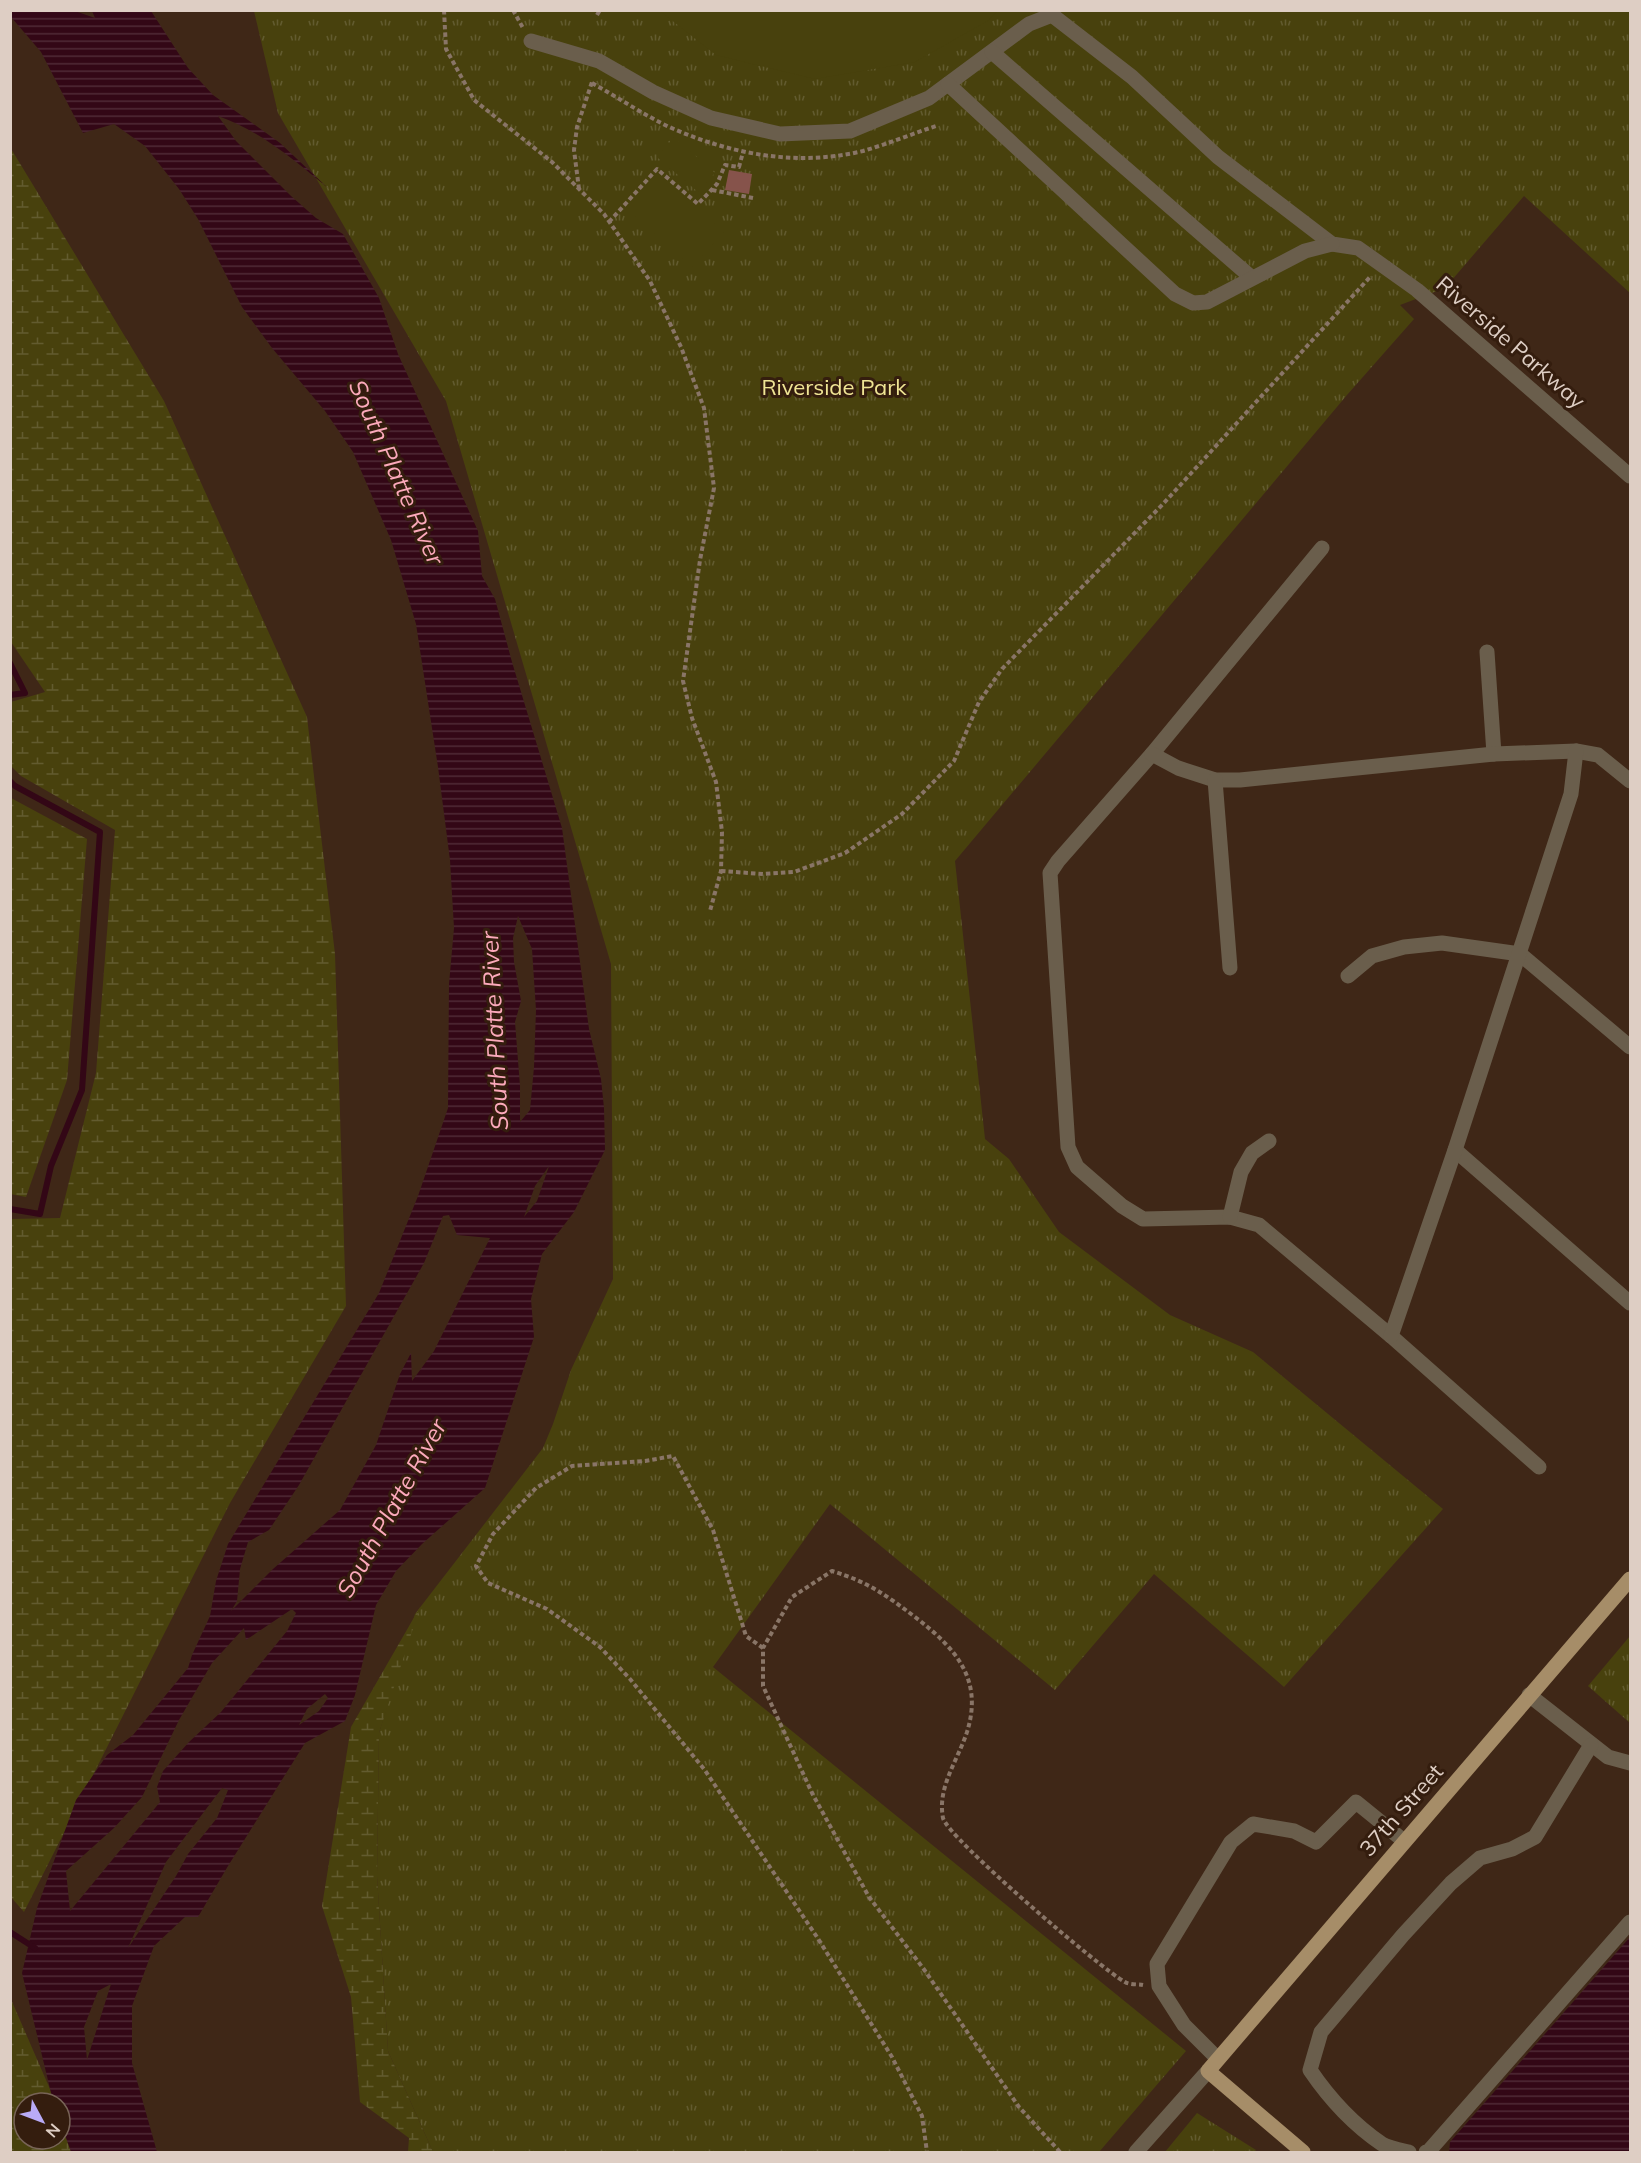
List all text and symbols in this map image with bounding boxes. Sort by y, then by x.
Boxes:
street label: Riverside Parkway [1431,270,1592,415]
park label: Riverside Park [761,373,907,401]
water label: South Platte River [343,375,452,570]
water label: South Platte River [474,929,514,1131]
water label: South Platte River [330,1412,453,1602]
street label: 37th Street [1353,1758,1449,1862]
north arrow [12,2091,72,2151]
text: N [42,2120,65,2142]

